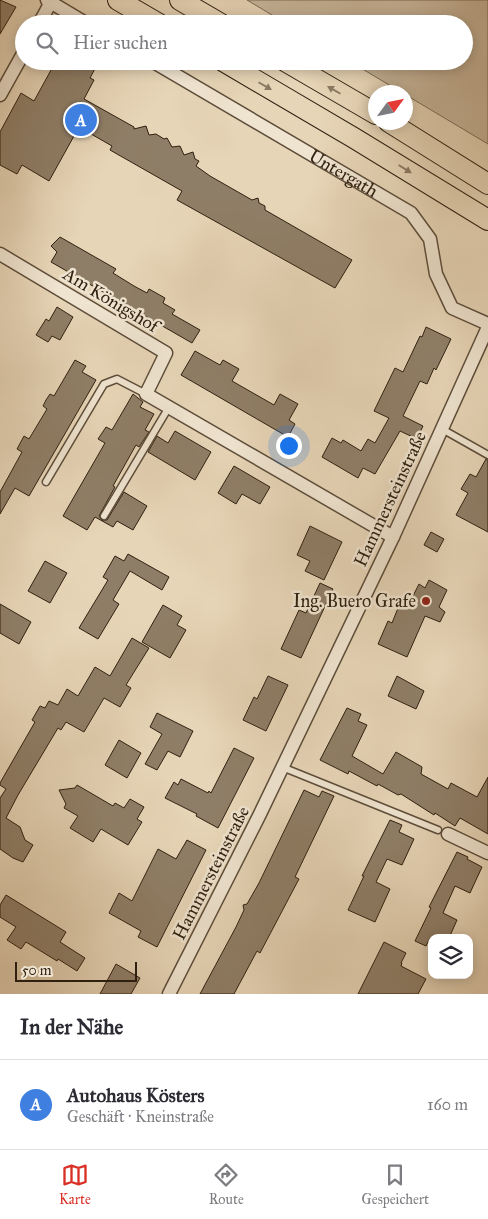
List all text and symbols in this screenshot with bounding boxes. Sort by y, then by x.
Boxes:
search box [15,15,473,70]
icon: search [33,29,61,57]
text: Hier suchen [73,31,167,54]
one-way arrow [259,81,272,90]
one-way arrow [327,85,340,94]
north arrow [368,85,413,130]
pin: A [65,101,97,139]
street label: Untergath [305,145,382,202]
one-way arrow [398,164,411,174]
street label: Am Königshof [58,262,165,340]
street label: Hammersteinstraße [349,428,431,570]
your location [276,433,302,459]
place label: Ing. Buero Grafe [293,590,416,613]
marker: Ing. Buero Grafe [420,595,432,607]
street label: Hammersteinstraße [168,803,254,943]
map controls [428,934,473,979]
button: layers [428,934,473,979]
scale bar [15,959,138,982]
text: 50 m [22,962,51,979]
text: In der Nähe [20,1014,123,1040]
text: Autohaus Kösters [67,1084,204,1107]
text: A [31,1095,41,1114]
text: 160 m [427,1095,468,1114]
text: Geschäft · Kneinstraße [67,1107,214,1126]
tab: Karte [59,1161,91,1208]
tab: Route [209,1161,244,1208]
tab: Gespeichert [362,1161,429,1208]

